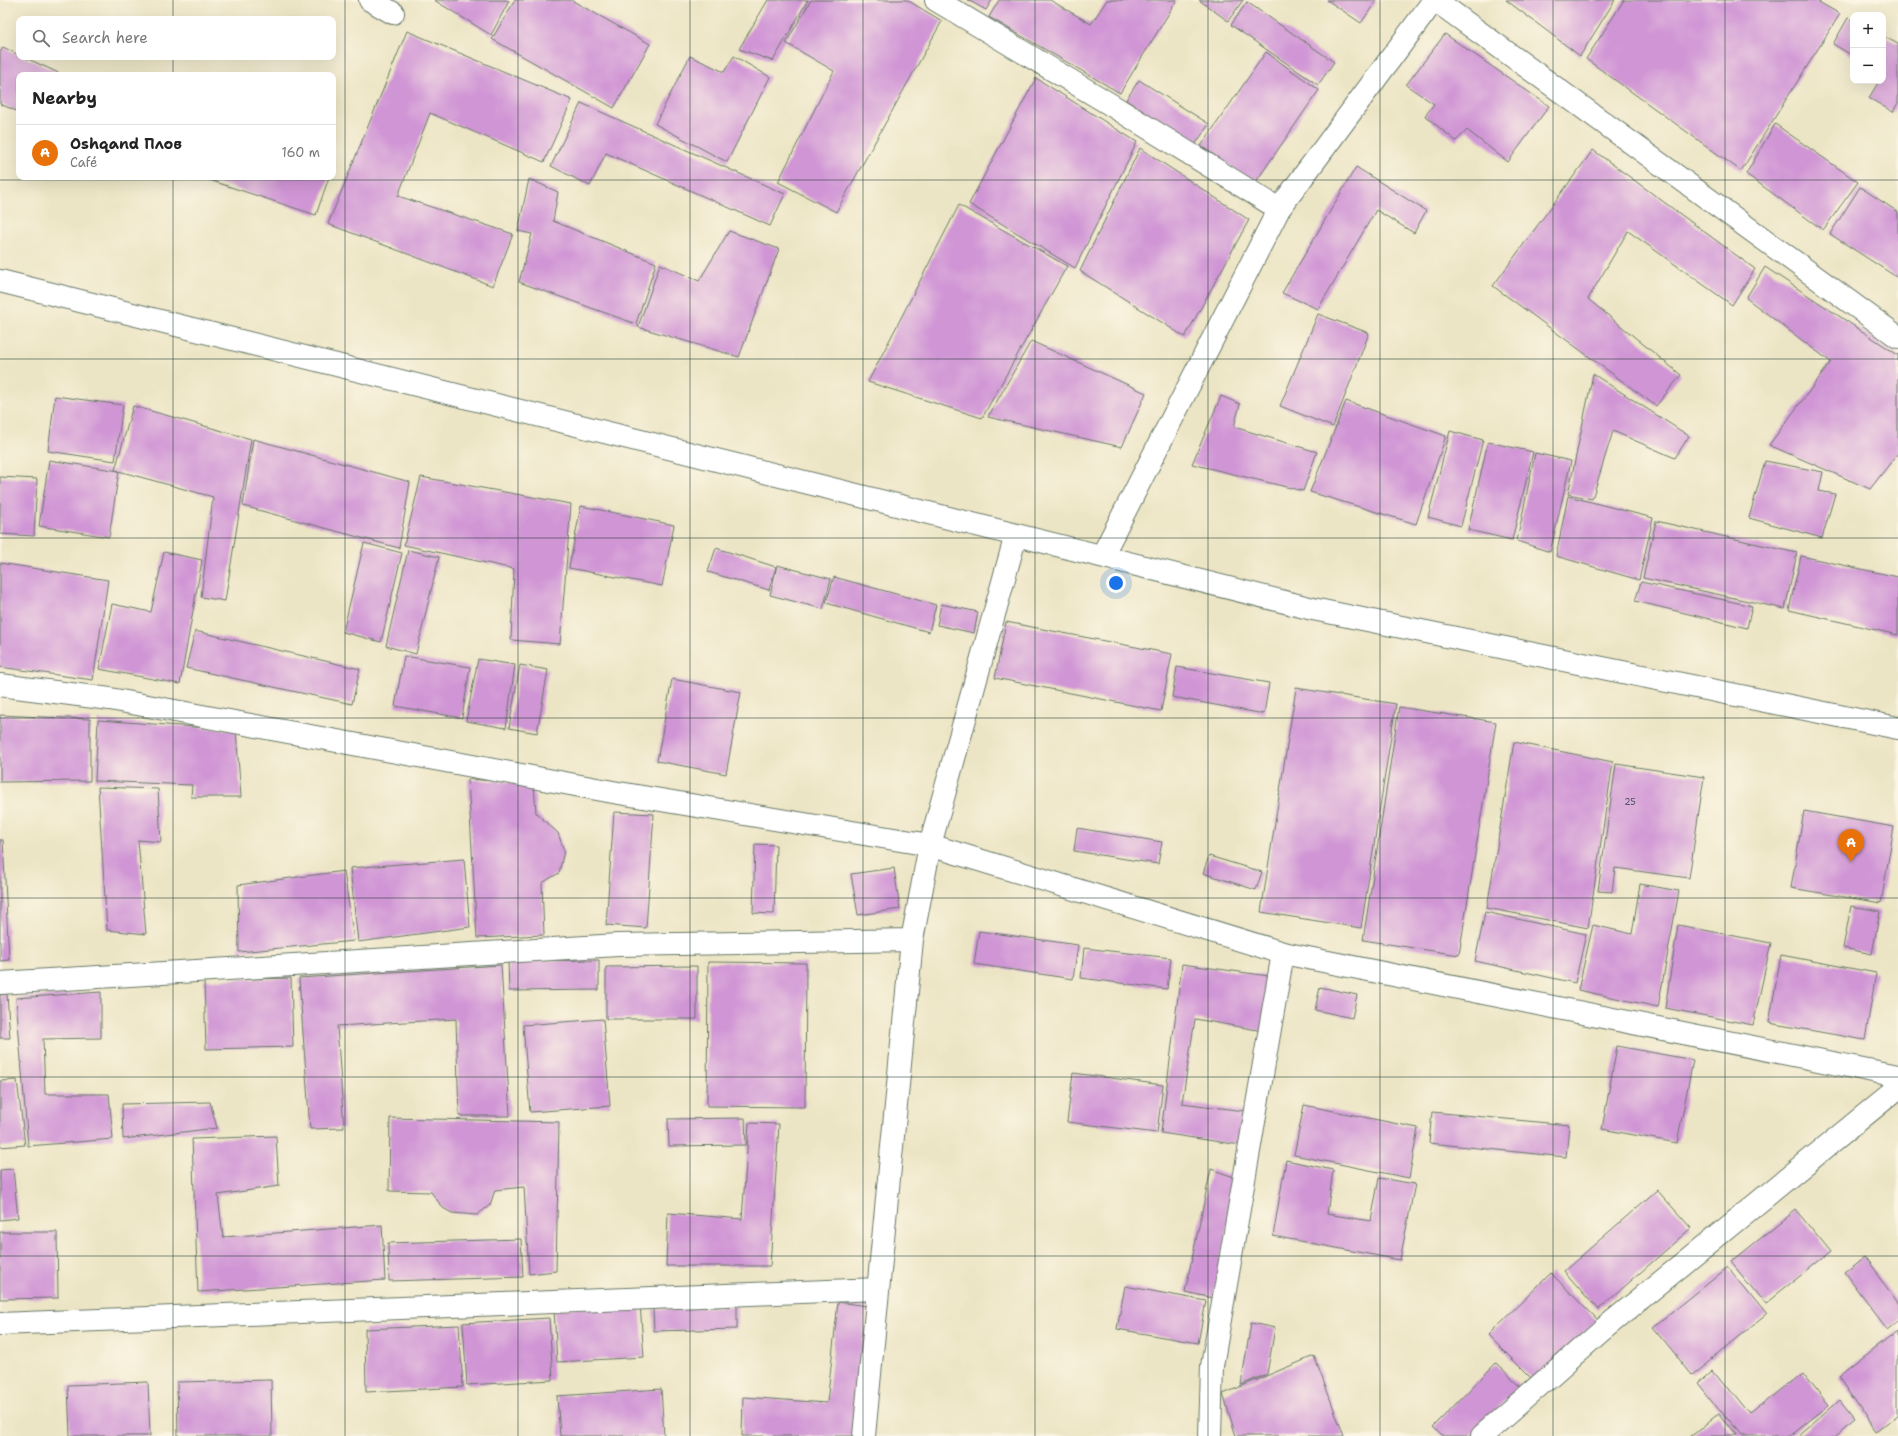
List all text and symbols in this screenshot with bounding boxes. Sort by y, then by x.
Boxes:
map controls [1850,12,1886,84]
button: + [1850,12,1886,48]
search box [16,16,336,60]
icon: search [30,27,52,49]
text: Search here [62,28,148,48]
button: − [1850,48,1886,84]
text: Nearby [32,87,97,109]
text: Oshqand Плов [70,134,182,154]
text: A [40,144,50,161]
text: 160 m [282,144,320,161]
text: Café [70,154,97,171]
your location [1106,573,1126,593]
house number: 25 [1624,796,1636,808]
pin: A [1838,829,1864,862]

